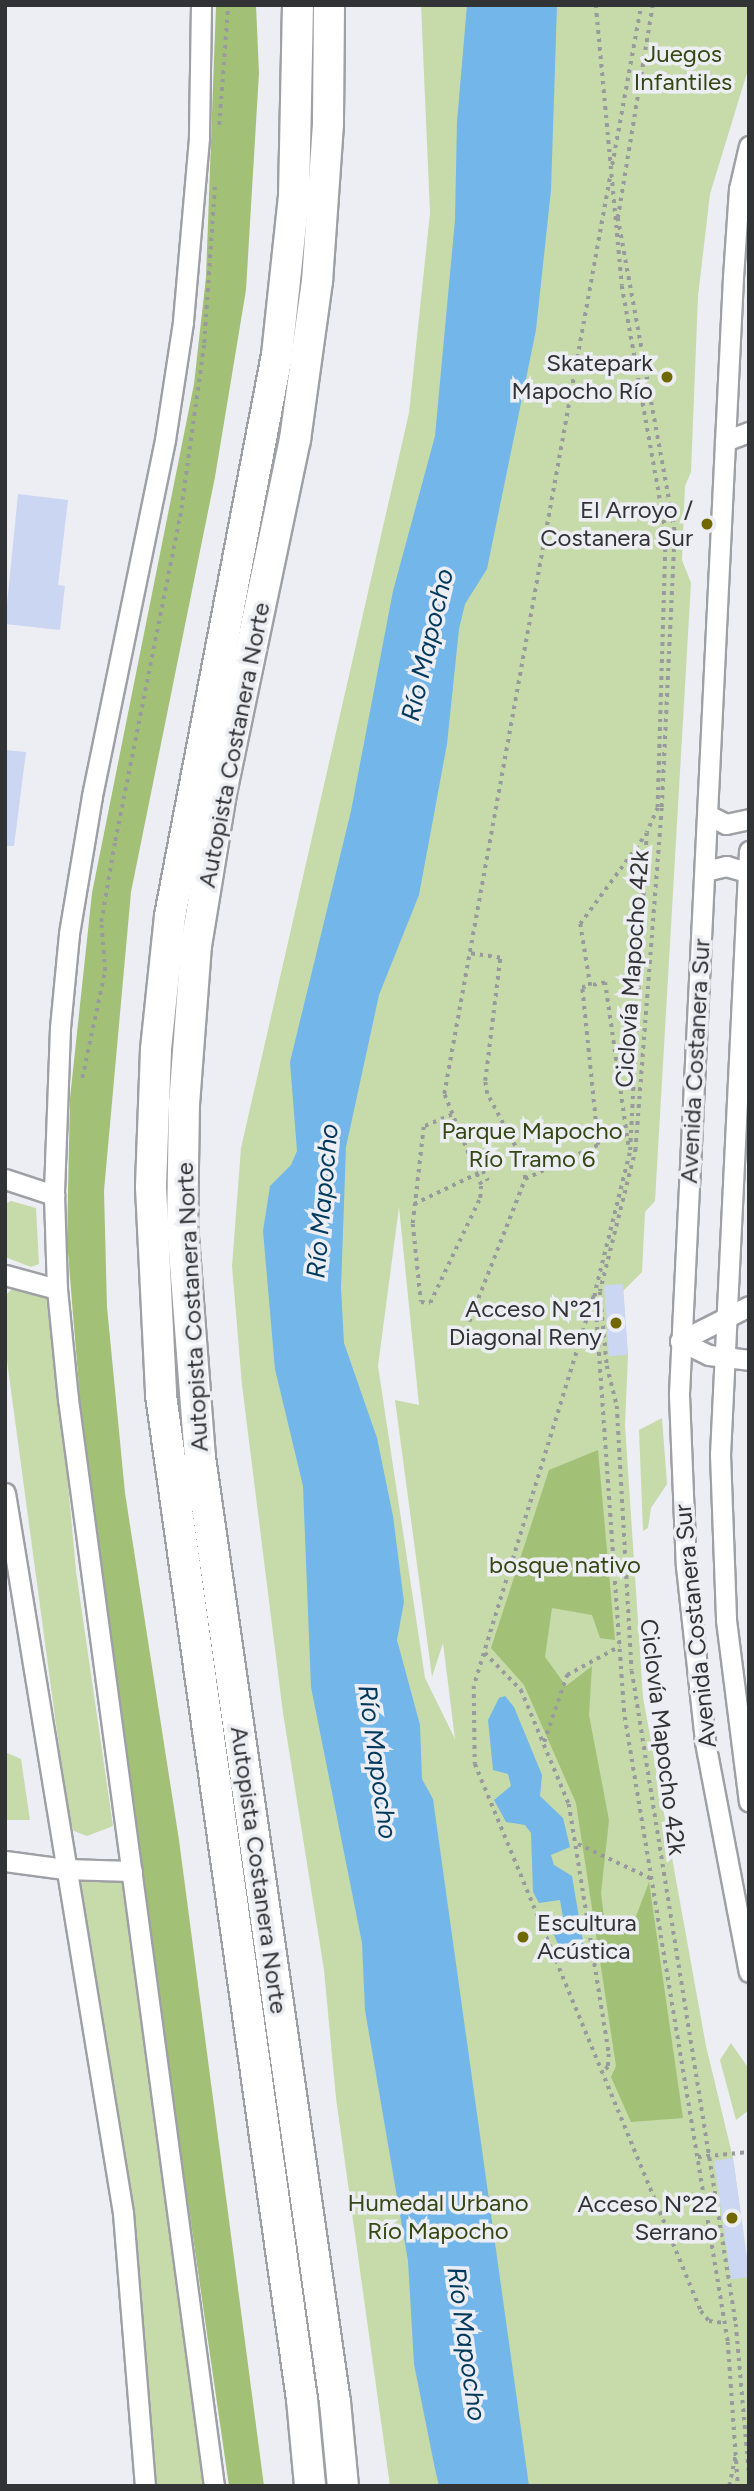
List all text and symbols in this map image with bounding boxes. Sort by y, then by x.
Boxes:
park label: Juegos Infantiles [634,40,732,96]
place label: Skatepark Mapocho Río [512,349,653,405]
marker: Skatepark Mapocho Río [659,369,675,385]
place label: El Arroyo / Costanera Sur [540,496,693,552]
marker: El Arroyo / Costanera Sur [699,516,715,532]
water label: Río Mapocho [395,566,461,724]
street label: Autopista Costanera Norte [192,600,276,890]
street label: Ciclovía Mapocho 42k [609,849,655,1089]
street label: Avenida Costanera Sur [674,938,716,1184]
park label: Parque Mapocho Río Tramo 6 [441,1117,623,1173]
water label: Río Mapocho [301,1122,345,1280]
street label: Autopista Costanera Norte [170,1162,214,1452]
place label: Acceso N°21 Diagonal Reny [449,1295,602,1351]
marker: Acceso N°21 Diagonal Reny [608,1315,624,1331]
street label: Avenida Costanera Sur [668,1503,722,1749]
park label: bosque nativo [489,1551,641,1579]
street label: Ciclovía Mapocho 42k [634,1617,692,1857]
water label: Río Mapocho [351,1683,403,1841]
street label: Autopista Costanera Norte [225,1724,293,2016]
place label: Escultura Acústica [537,1909,637,1965]
marker: Escultura Acústica [515,1929,531,1945]
park label: Humedal Urbano Río Mapocho [347,2189,529,2245]
place label: Acceso N°22 Serrano [578,2190,718,2246]
marker: Acceso N°22 Serrano [724,2210,740,2226]
water label: Río Mapocho [440,2265,492,2423]

